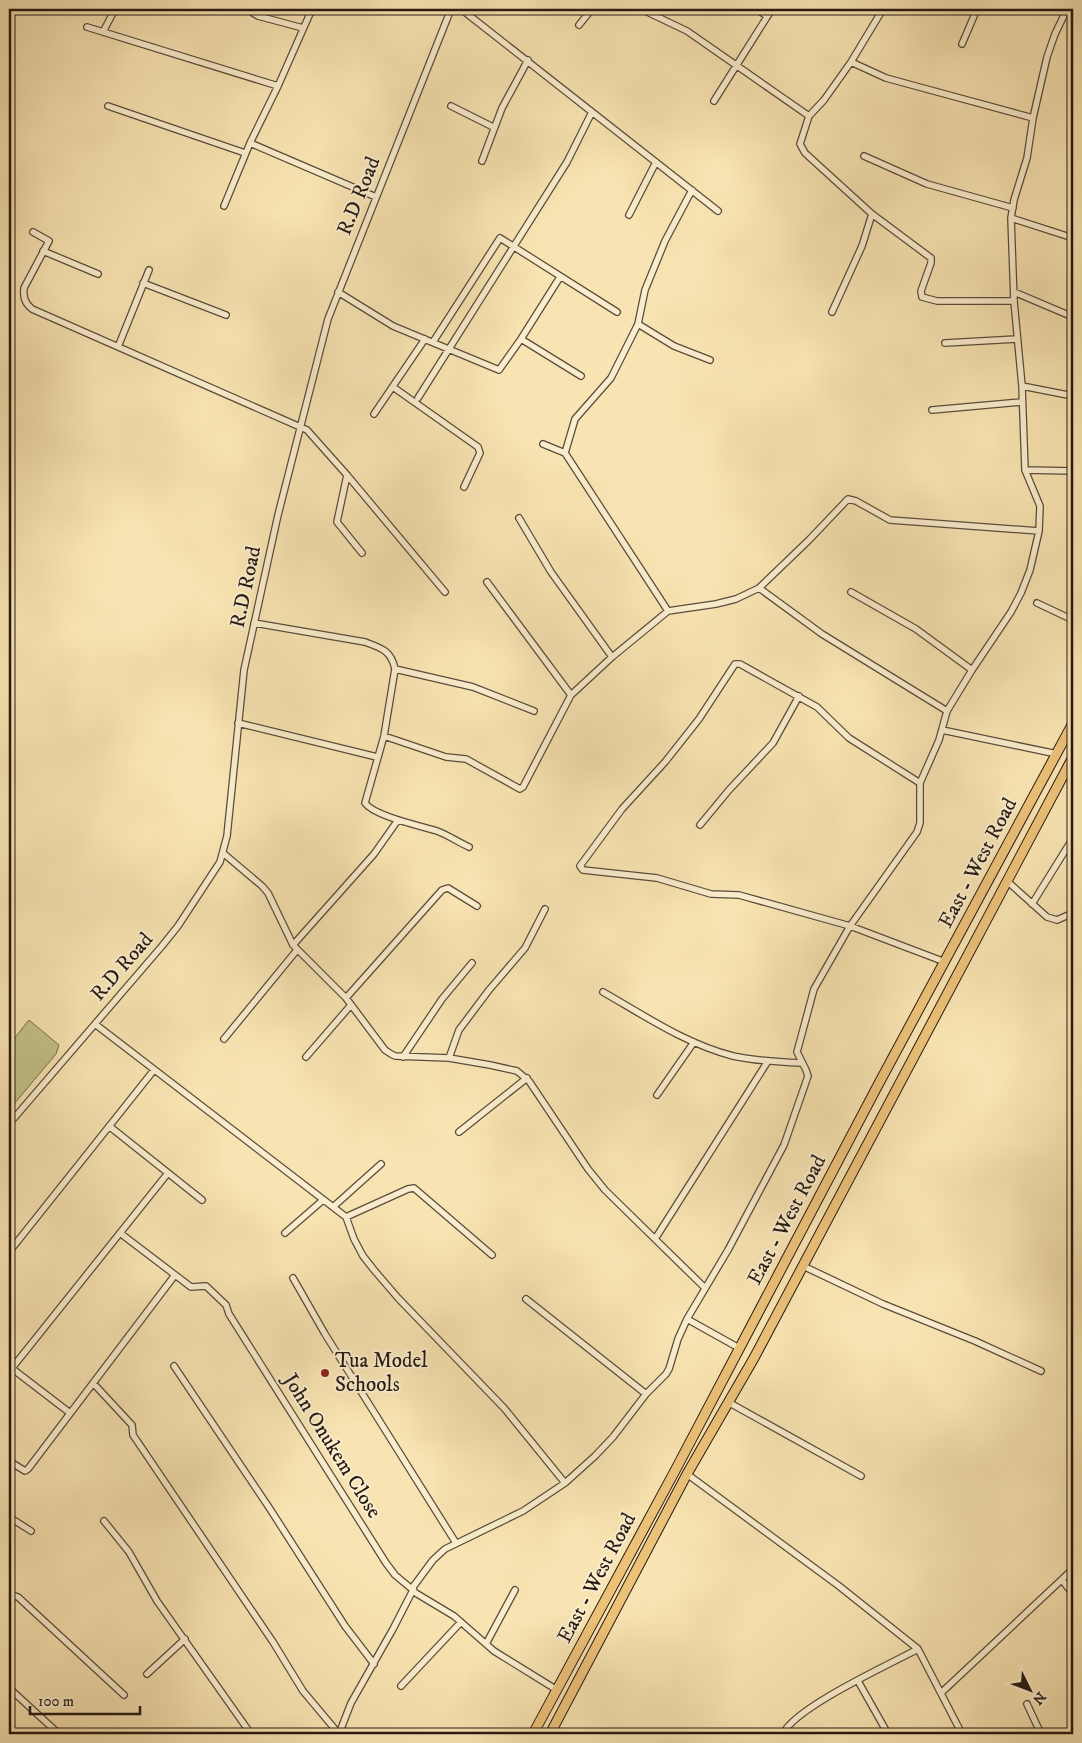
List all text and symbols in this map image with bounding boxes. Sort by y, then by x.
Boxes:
street label: R.D Road [331,152,387,239]
street label: R.D Road [225,543,267,630]
street label: East - West Road [933,793,1023,933]
street label: R.D Road [85,927,159,1007]
street label: East - West Road [742,1150,832,1290]
place label: Tua Model Schools [335,1348,428,1398]
street label: John Onukem Close [276,1367,387,1523]
marker: Tua Model Schools [319,1367,331,1379]
street label: East - West Road [552,1508,642,1648]
north arrow [1004,1666,1054,1716]
scale bar [30,1683,140,1715]
text: N [1028,1688,1049,1709]
text: 100 m [38,1692,74,1711]

